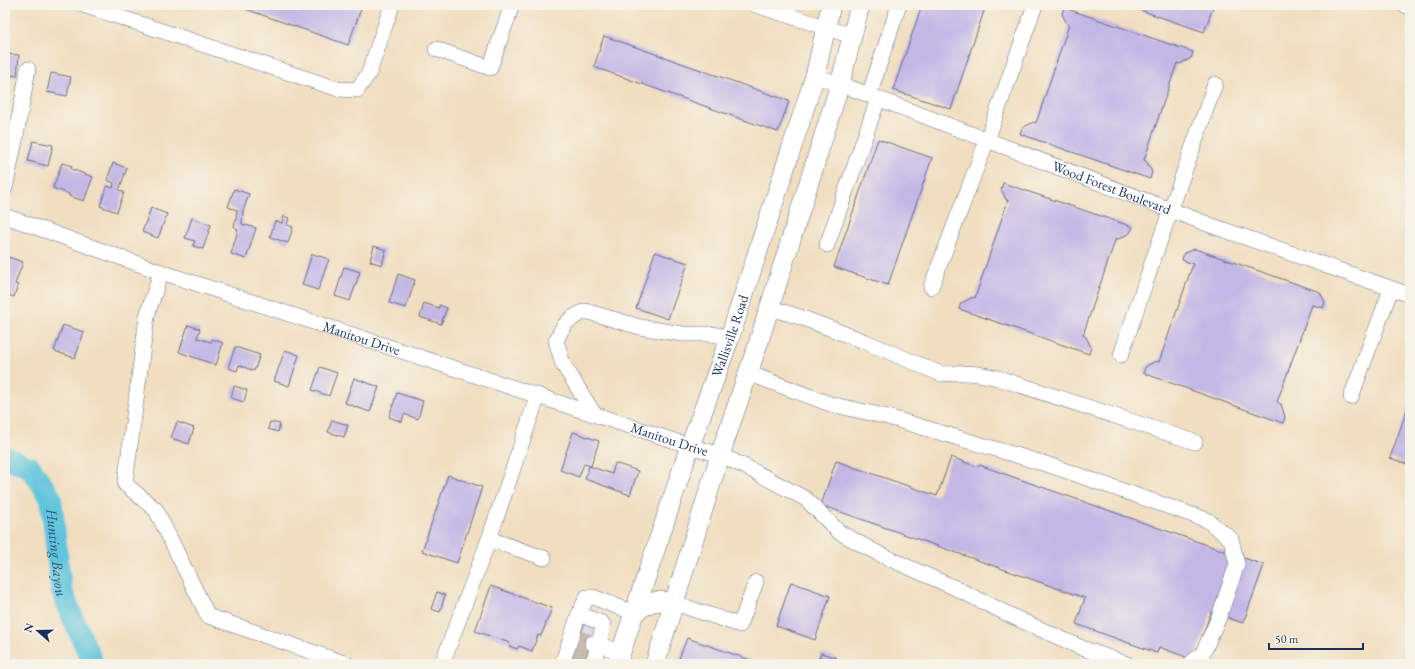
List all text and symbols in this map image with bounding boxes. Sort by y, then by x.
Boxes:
street label: Wood Forest Boulevard [1050,157,1174,219]
street label: Wallisville Road [707,292,752,379]
street label: Manitou Drive [321,317,403,359]
street label: Manitou Drive [629,418,711,460]
water label: Hunting Bayou [43,507,72,599]
north arrow [18,611,58,651]
text: N [21,621,37,634]
scale bar [1269,625,1363,651]
text: 50 m [1275,631,1299,647]

